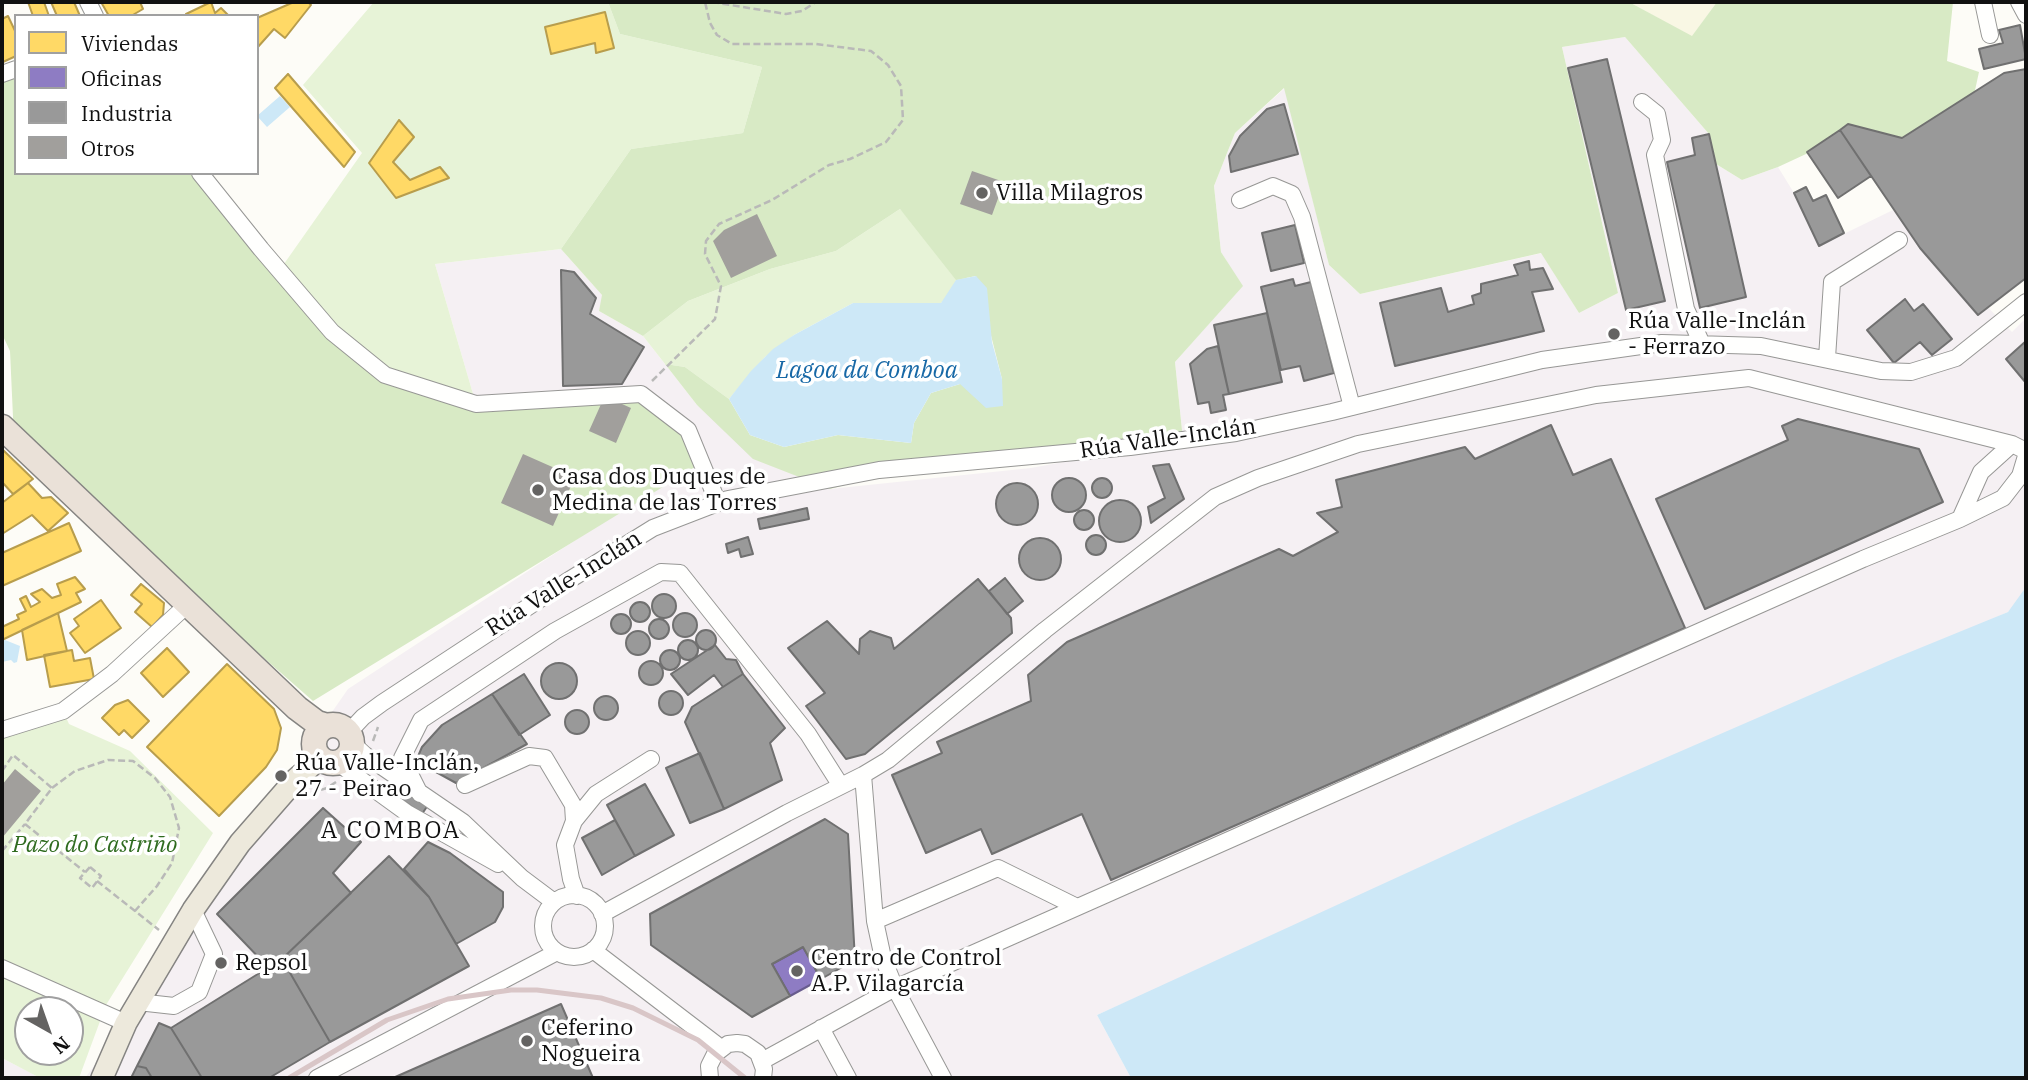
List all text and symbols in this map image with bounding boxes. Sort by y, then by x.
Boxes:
legend [14,14,259,175]
text: Viviendas [81,29,178,57]
text: Oficinas [81,64,162,92]
text: Industria [81,99,172,127]
text: Otros [81,134,135,162]
place label: Villa Milagros [996,179,1143,207]
marker: Villa Milagros [974,185,990,201]
place label: Rúa Valle-Inclán - Ferrazo [1628,307,1806,361]
marker: Rúa Valle-Inclán - Ferrazo [1606,326,1622,342]
water label: Lagoa da Comboa [776,357,958,385]
street label: Rúa Valle-Inclán [1078,413,1258,465]
place label: Casa dos Duques de Medina de las Torres [552,463,777,517]
marker: Casa dos Duques de Medina de las Torres [530,482,546,498]
street label: Rúa Valle-Inclán [481,525,647,643]
place label: Rúa Valle-Inclán, 27 - Peirao [295,749,479,803]
marker: Rúa Valle-Inclán, 27 - Peirao [273,768,289,784]
district label: A COMBOA [322,817,460,845]
park label: Pazo do Castriño [13,831,177,859]
place label: Centro de Control A.P. Vilagarcía [811,944,1002,998]
place label: Repsol [235,949,308,977]
marker: Repsol [213,955,229,971]
marker: Centro de Control A.P. Vilagarcía [789,963,805,979]
north arrow [14,996,84,1066]
place label: Ceferino Nogueira [541,1014,641,1068]
text: N [48,1032,75,1060]
marker: Ceferino Nogueira [519,1033,535,1049]

